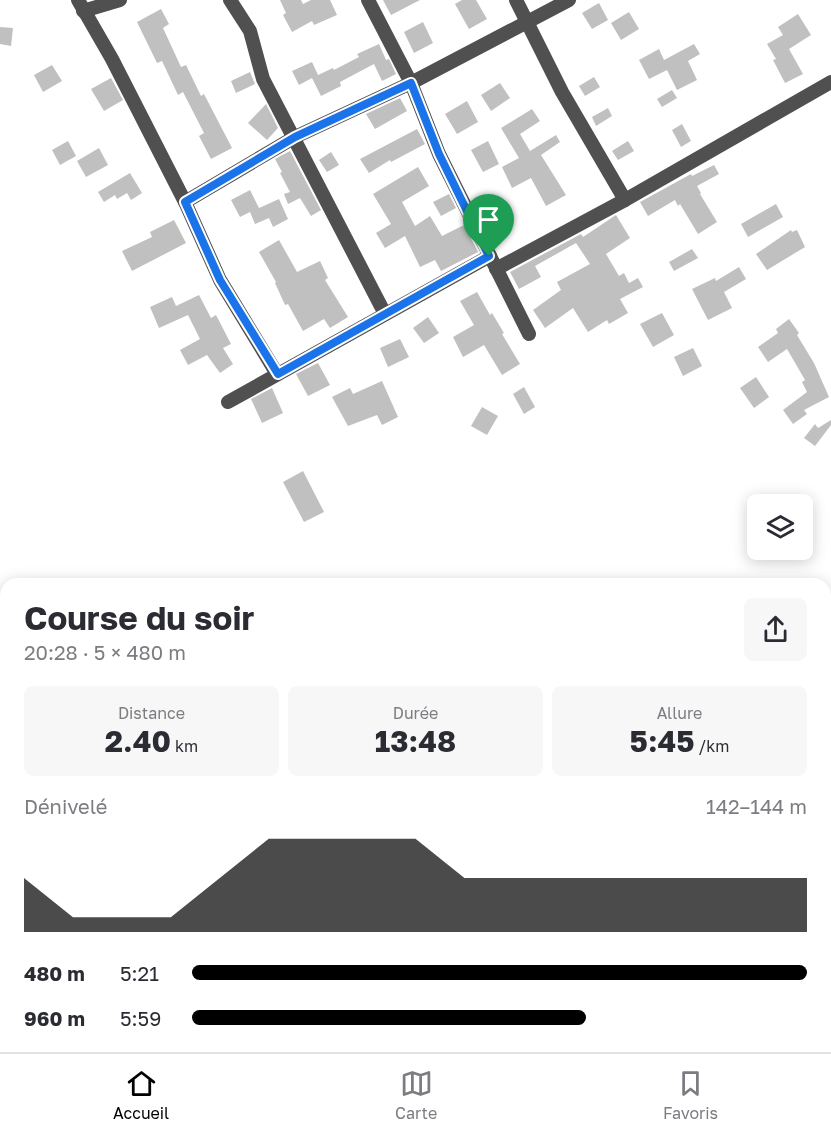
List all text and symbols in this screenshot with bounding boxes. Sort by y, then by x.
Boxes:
pin [463,194,514,256]
icon: arrive [472,203,505,236]
map controls [747,494,813,560]
button: layers [747,494,813,560]
text: Course du soir [24,598,254,637]
button: share [744,598,807,661]
text: 20:28 · 5 × 480 m [24,640,186,664]
text: Distance [118,703,185,723]
text: Durée [393,703,438,723]
text: Allure [657,703,702,723]
text: 2.40 [105,723,171,759]
text: 13:48 [375,723,456,759]
text: 5:45 [630,723,695,759]
text: km [171,736,198,756]
text: /km [695,736,729,756]
text: Dénivelé [24,794,107,818]
text: 142–144 m [706,794,807,818]
text: 480 m [24,961,85,985]
text: 5:21 [120,961,159,985]
text: 960 m [24,1006,85,1030]
text: 5:59 [120,1006,161,1030]
tab: Accueil [113,1067,169,1123]
tab: Carte [395,1067,437,1123]
tab: Favoris [663,1067,718,1123]

